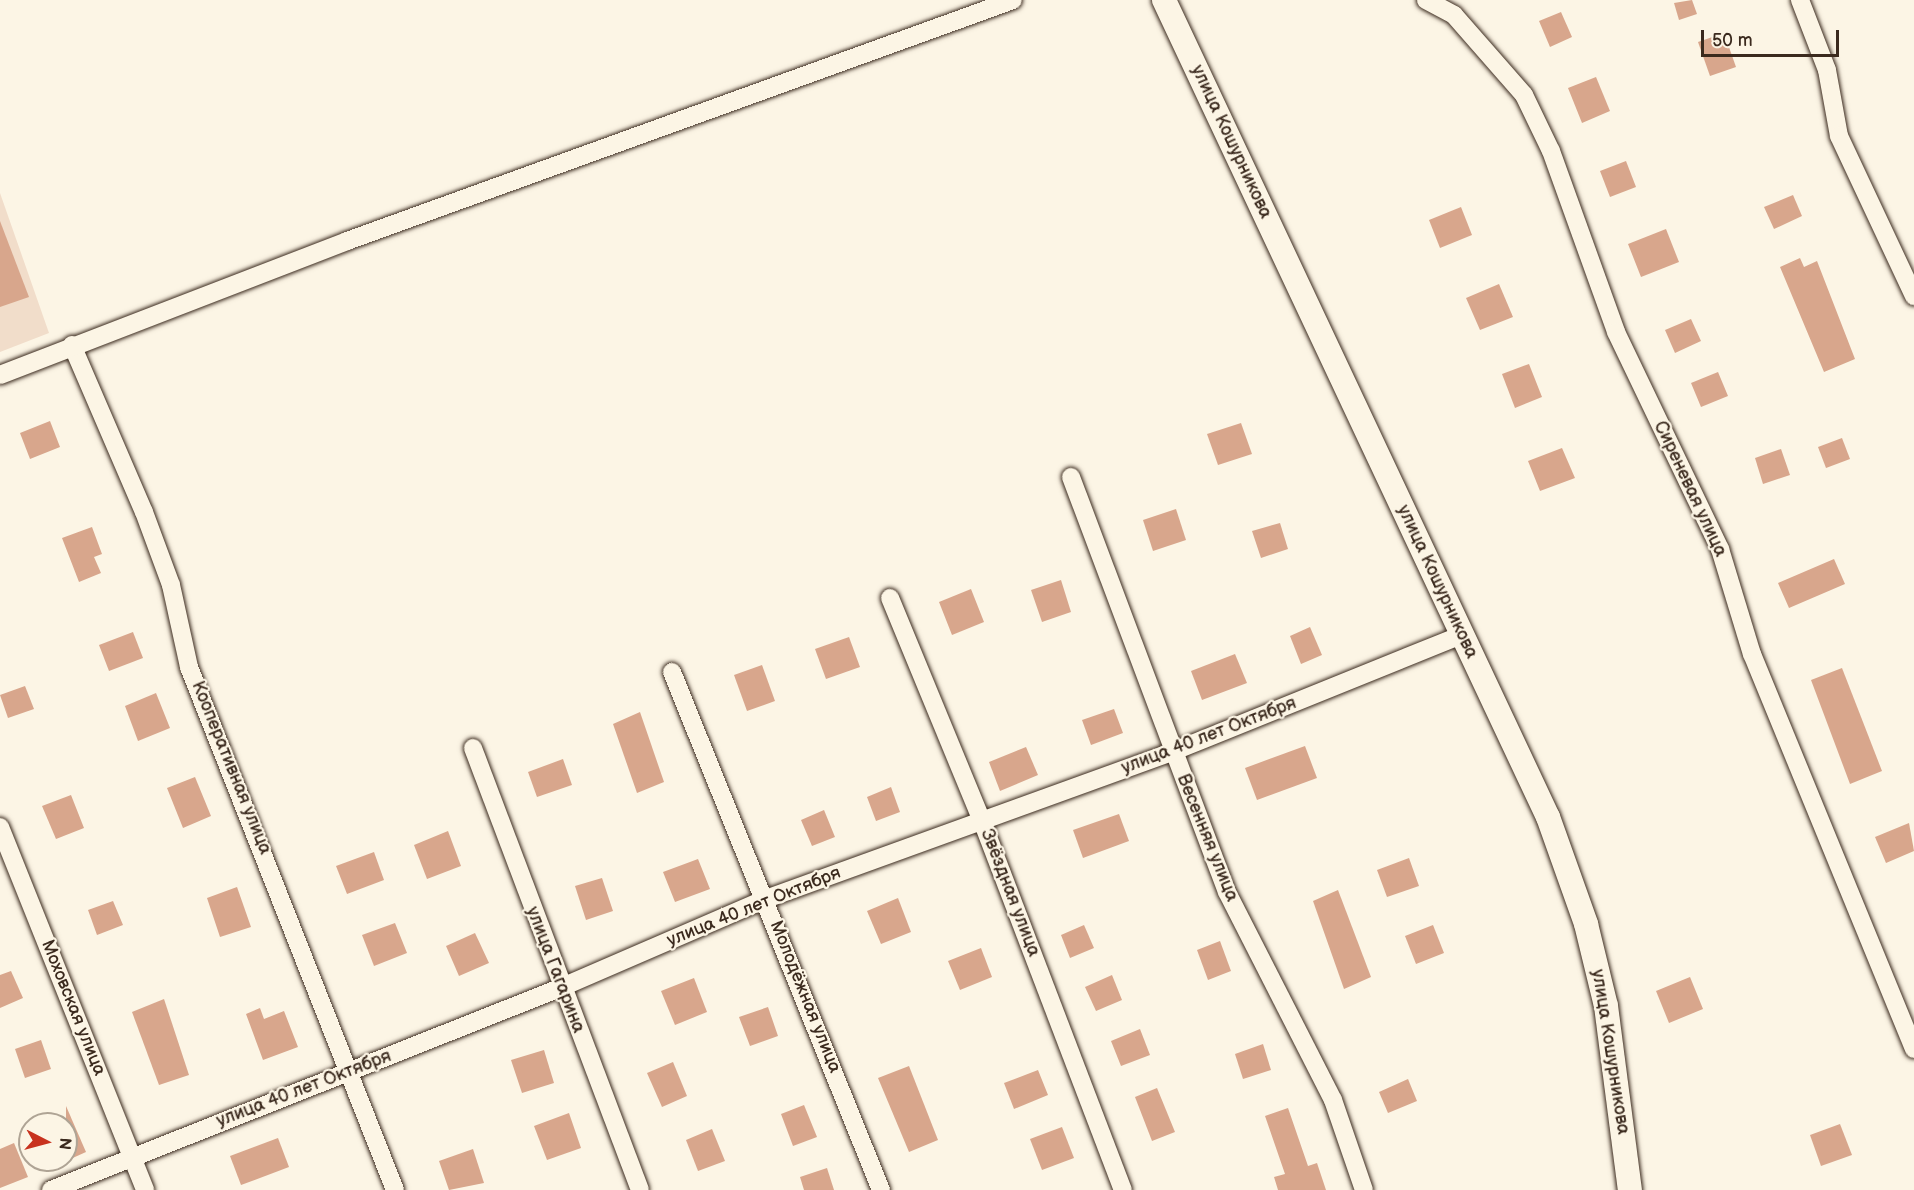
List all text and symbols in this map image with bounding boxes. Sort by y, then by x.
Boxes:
scale bar [1704,18,1842,56]
text: 50 m [1712,30,1753,51]
street label: улица Кошурникова [1186,62,1276,222]
street label: Сиреневая улица [1649,418,1731,560]
street label: улица Кошурникова [1392,502,1482,662]
street label: Кооперативная улица [186,678,276,858]
street label: улица 40 лет Октября [1119,693,1299,779]
street label: Весенняя улица [1172,771,1242,905]
street label: Звёздная улица [976,826,1044,960]
street label: улица 40 лет Октября [664,862,844,952]
street label: улица Гагарина [521,904,589,1036]
street label: Молодёжная улица [765,918,845,1076]
street label: Моховская улица [36,937,110,1079]
street label: улица Кошурникова [1586,968,1634,1136]
street label: улица 40 лет Октября [214,1046,394,1132]
north arrow [18,1112,78,1172]
text: N [54,1137,74,1151]

